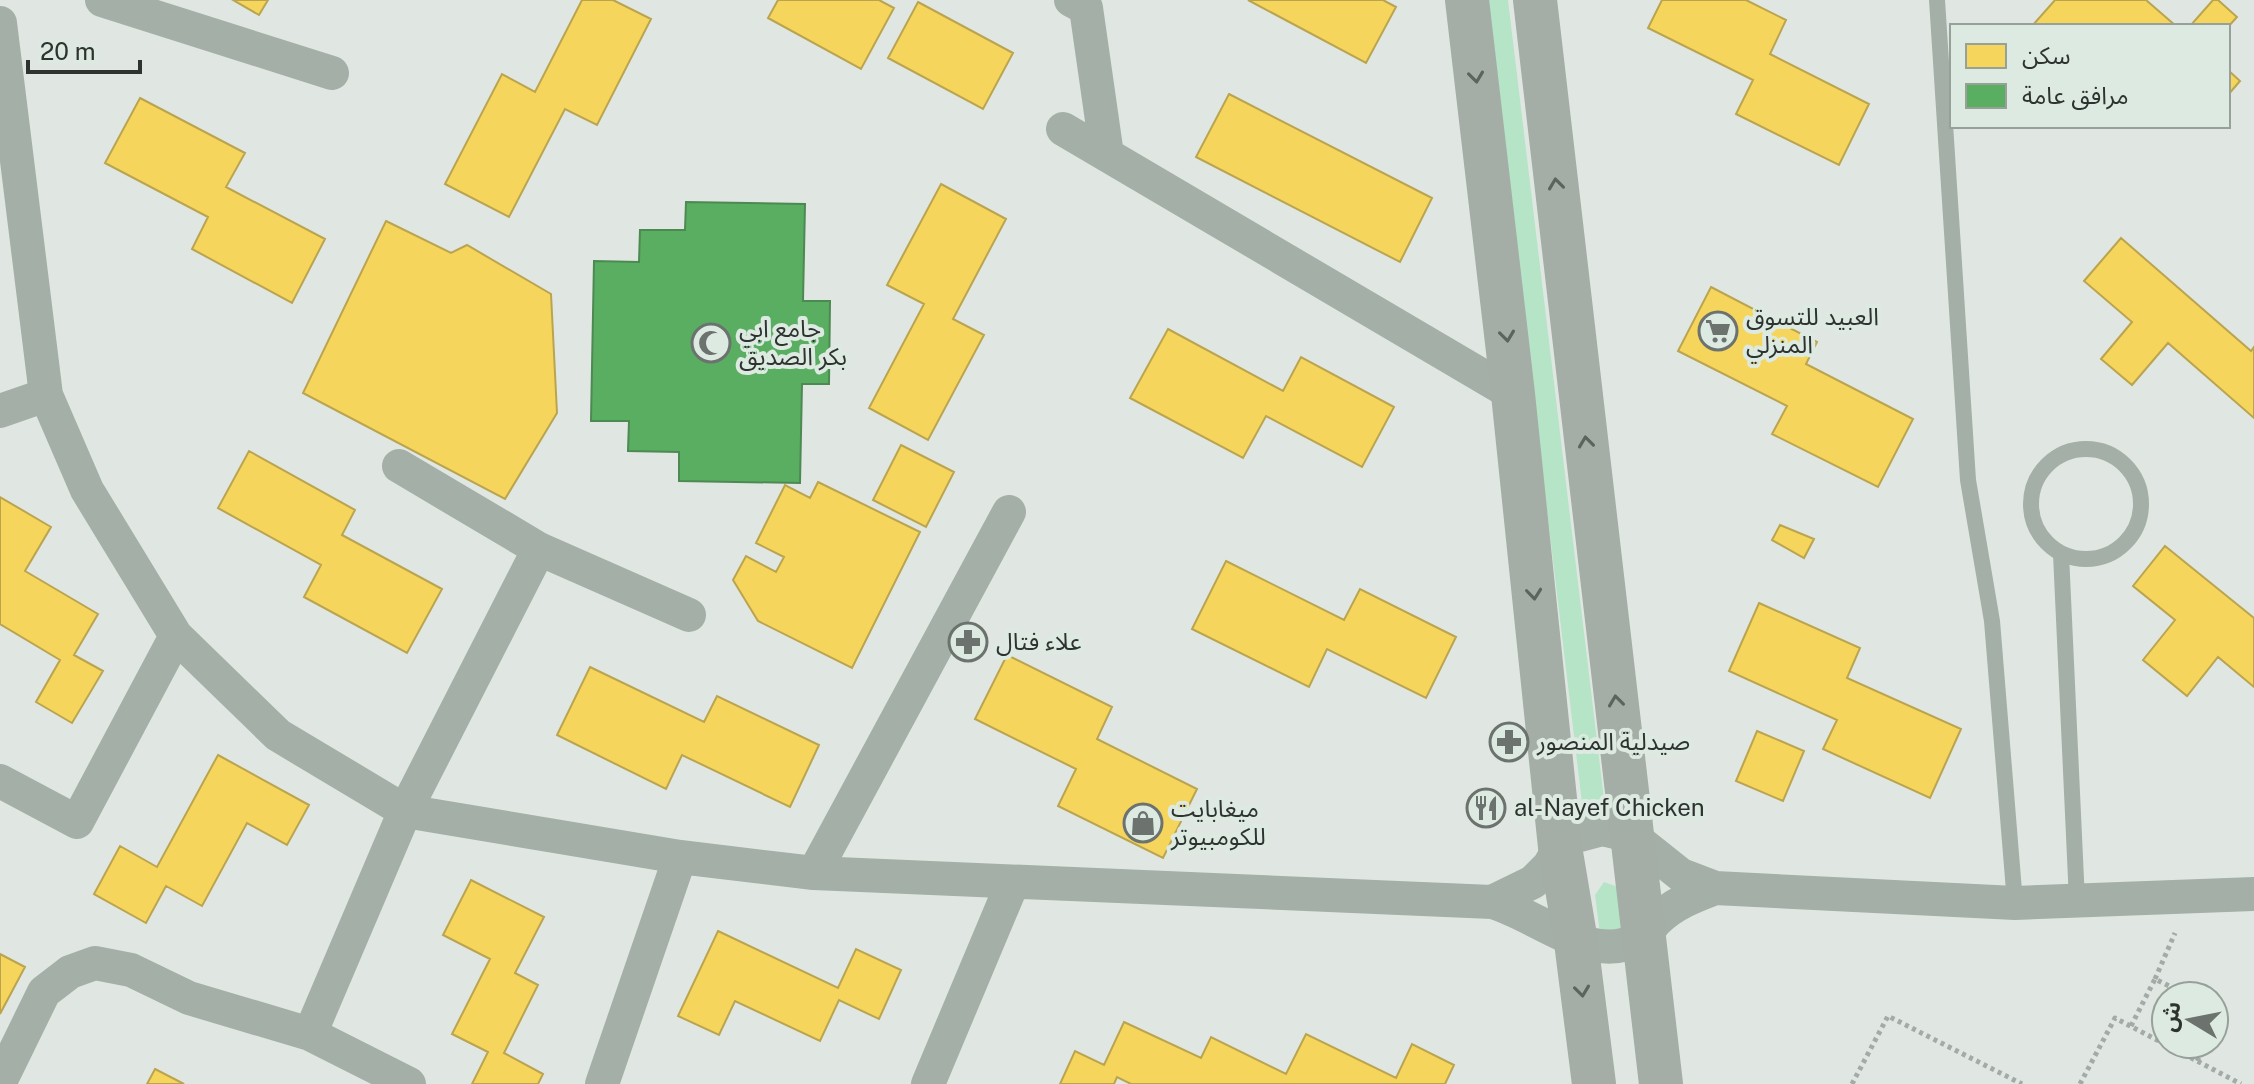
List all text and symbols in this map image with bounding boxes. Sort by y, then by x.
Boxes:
scale bar [28,24,140,74]
legend [1950,24,2230,128]
text: 20 m [40,37,96,65]
text: سكن [2022,41,2071,69]
one-way arrow [1468,71,1485,84]
text: مرافق عامة [2022,81,2129,111]
one-way arrow [1548,177,1565,190]
place label: العبيد للتسوق المنزلي [1746,302,1879,364]
supermarket icon: العبيد للتسوق المنزلي [1697,310,1739,352]
place label: جامع ابي بكر الصديق [739,314,847,372]
mosque icon: جامع ابي بكر الصديق [690,322,732,364]
one-way arrow [1498,330,1515,343]
one-way arrow [1578,435,1595,448]
one-way arrow [1525,588,1542,601]
pharmacy icon: علاء فتال [947,621,989,663]
place label: علاء فتال [996,627,1082,656]
one-way arrow [1608,694,1625,708]
pharmacy icon: صيدلية المنصور [1488,721,1530,763]
place label: صيدلية المنصور [1536,727,1690,756]
restaurant icon: al-Nayef Chicken [1465,787,1507,829]
place label: al-Nayef Chicken [1514,793,1705,821]
place label: ميغابايت للكومبيوتر [1170,794,1266,851]
shop icon: ميغابايت للكومبيوتر [1122,802,1164,844]
north arrow [2150,980,2230,1060]
one-way arrow [1574,985,1591,998]
text: ش [2155,999,2186,1034]

